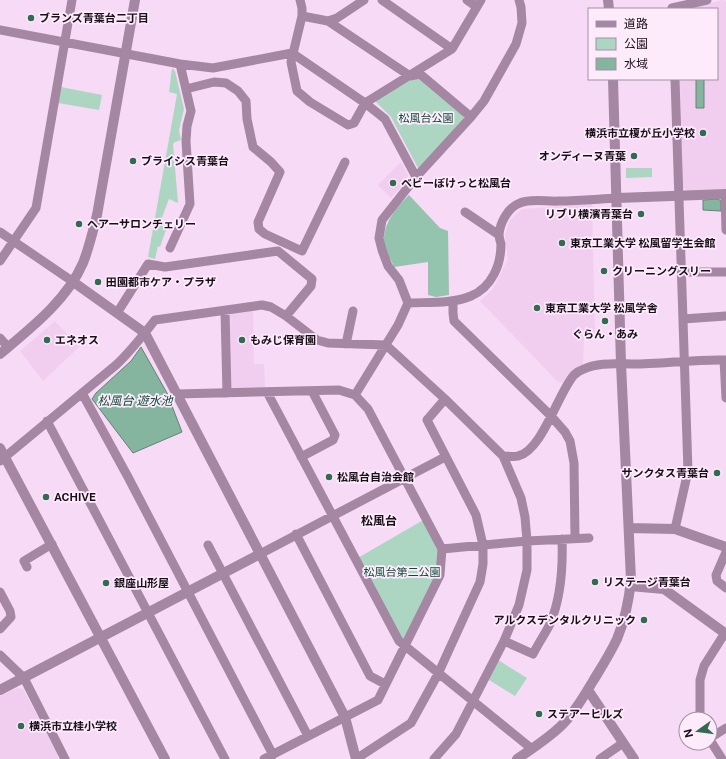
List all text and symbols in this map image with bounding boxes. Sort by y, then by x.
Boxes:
legend [588,8,718,80]
place label: ブランズ青葉台二丁目 [39,12,149,24]
marker: ブランズ青葉台二丁目 [26,13,36,23]
text: 道路 [624,17,648,31]
text: 公園 [624,37,648,51]
text: 水域 [624,57,648,71]
park label: 松風台公園 [399,112,454,124]
place label: 横浜市立榎が丘小学校 [585,127,695,139]
marker: 横浜市立榎が丘小学校 [698,128,708,138]
place label: オンディーヌ青葉 [539,150,626,162]
marker: オンディーヌ青葉 [629,151,639,161]
place label: ブライシス青葉台 [141,155,229,167]
marker: ブライシス青葉台 [128,156,138,166]
place label: ベビーぽけっと松風台 [401,177,511,189]
marker: ベビーぽけっと松風台 [388,178,398,188]
place label: リブリ横濱青葉台 [545,208,633,220]
marker: リブリ横濱青葉台 [636,209,646,219]
place label: ヘアーサロンチェリー [87,218,196,230]
marker: ヘアーサロンチェリー [74,219,84,229]
place label: 東京工業大学 松風留学生会館 [570,237,715,249]
marker: 東京工業大学 松風留学生会館 [557,238,567,248]
place label: クリーニングスリー [612,265,711,277]
marker: クリーニングスリー [599,266,609,276]
place label: 田園都市ケア・プラザ [106,276,216,288]
marker: 田園都市ケア・プラザ [93,277,103,287]
place label: 東京工業大学 松風学舎 [545,302,658,314]
marker: 東京工業大学 松風学舎 [532,303,542,313]
marker: ぐらん・あみ [600,316,610,326]
place label: ぐらん・あみ [572,328,638,340]
place label: エネオス [55,334,99,346]
place label: もみじ保育園 [250,334,316,346]
marker: エネオス [42,335,52,345]
marker: もみじ保育園 [237,335,247,345]
water label: 松風台 遊水池 [98,394,173,408]
place label: サンクタス青葉台 [621,467,709,479]
marker: サンクタス青葉台 [712,468,722,478]
place label: 松風台自治会館 [337,471,414,483]
marker: 松風台自治会館 [324,472,334,482]
place label: ACHIVE [54,491,96,503]
marker: ACHIVE [41,492,51,502]
district label: 松風台 [361,514,397,528]
park label: 松風台第二公園 [364,566,441,578]
place label: リステージ青葉台 [603,576,691,588]
place label: 銀座山形屋 [114,577,169,589]
marker: リステージ青葉台 [590,577,600,587]
marker: 銀座山形屋 [101,578,111,588]
place label: アルクスデンタルクリニック [493,614,636,626]
marker: アルクスデンタルクリニック [639,615,649,625]
place label: ステアーヒルズ [547,708,623,720]
marker: ステアーヒルズ [534,709,544,719]
north arrow [678,711,718,751]
place label: 横浜市立桂小学校 [29,720,117,732]
marker: 横浜市立桂小学校 [16,721,26,731]
text: N [681,728,695,739]

